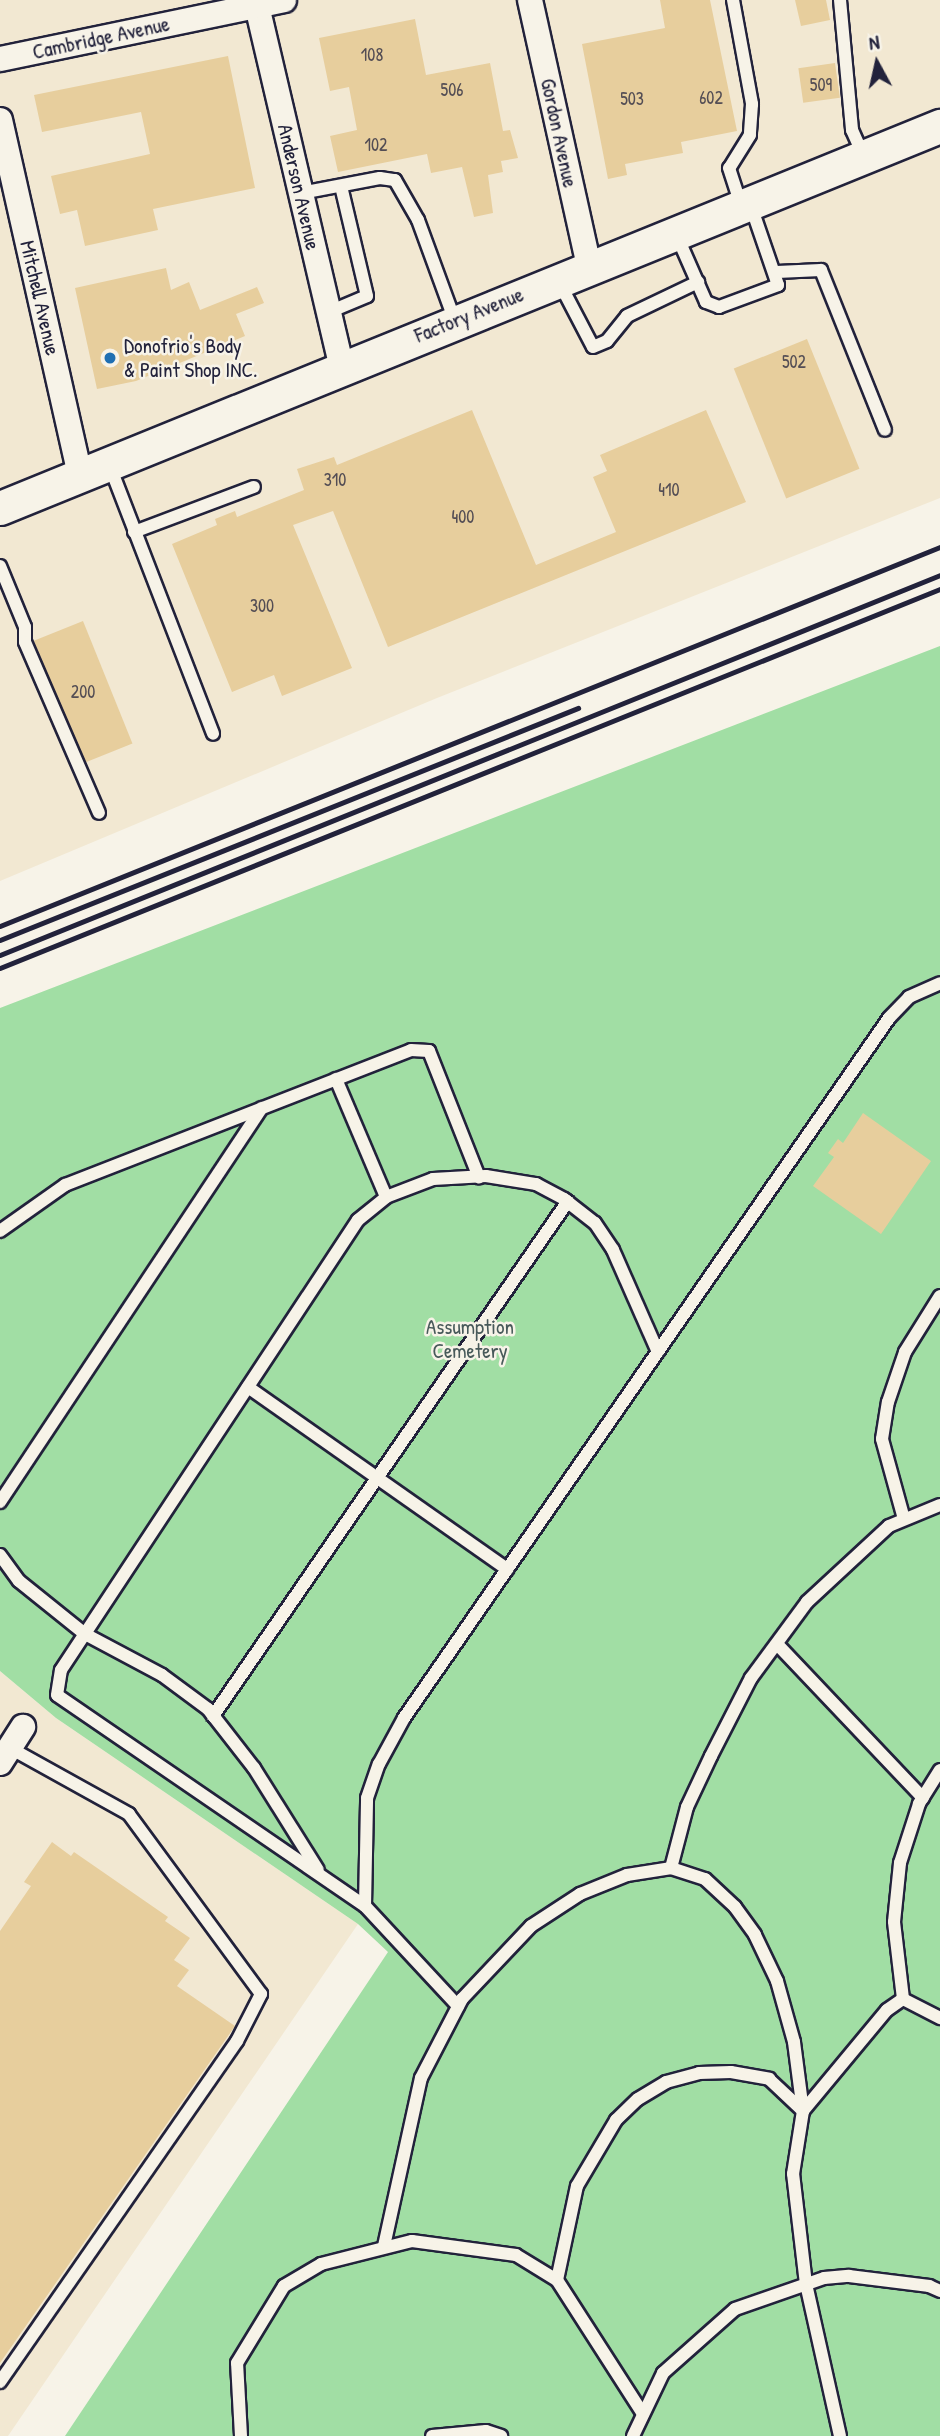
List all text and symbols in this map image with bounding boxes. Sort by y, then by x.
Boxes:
street label: Cambridge Avenue [30,11,172,65]
north arrow [842,28,912,98]
text: N [867,29,881,56]
house number: 108 [361,44,383,66]
house number: 509 [810,74,832,96]
street label: Gordon Avenue [535,76,583,190]
house number: 506 [441,79,463,101]
house number: 602 [699,87,723,109]
house number: 503 [620,88,644,110]
street label: Anderson Avenue [272,122,326,252]
house number: 102 [364,134,388,156]
street label: Mitchell Avenue [15,238,65,358]
street label: Factory Avenue [411,282,527,348]
place label: Donofrio's Body & Paint Shop INC. [124,333,257,383]
marker: Donofrio's Body & Paint Shop INC. [102,350,118,366]
house number: 502 [782,351,806,373]
house number: 310 [324,469,346,491]
house number: 410 [658,479,680,501]
house number: 400 [452,506,474,528]
house number: 300 [250,595,274,617]
house number: 200 [71,681,95,703]
park label: Assumption Cemetery [426,1314,514,1364]

